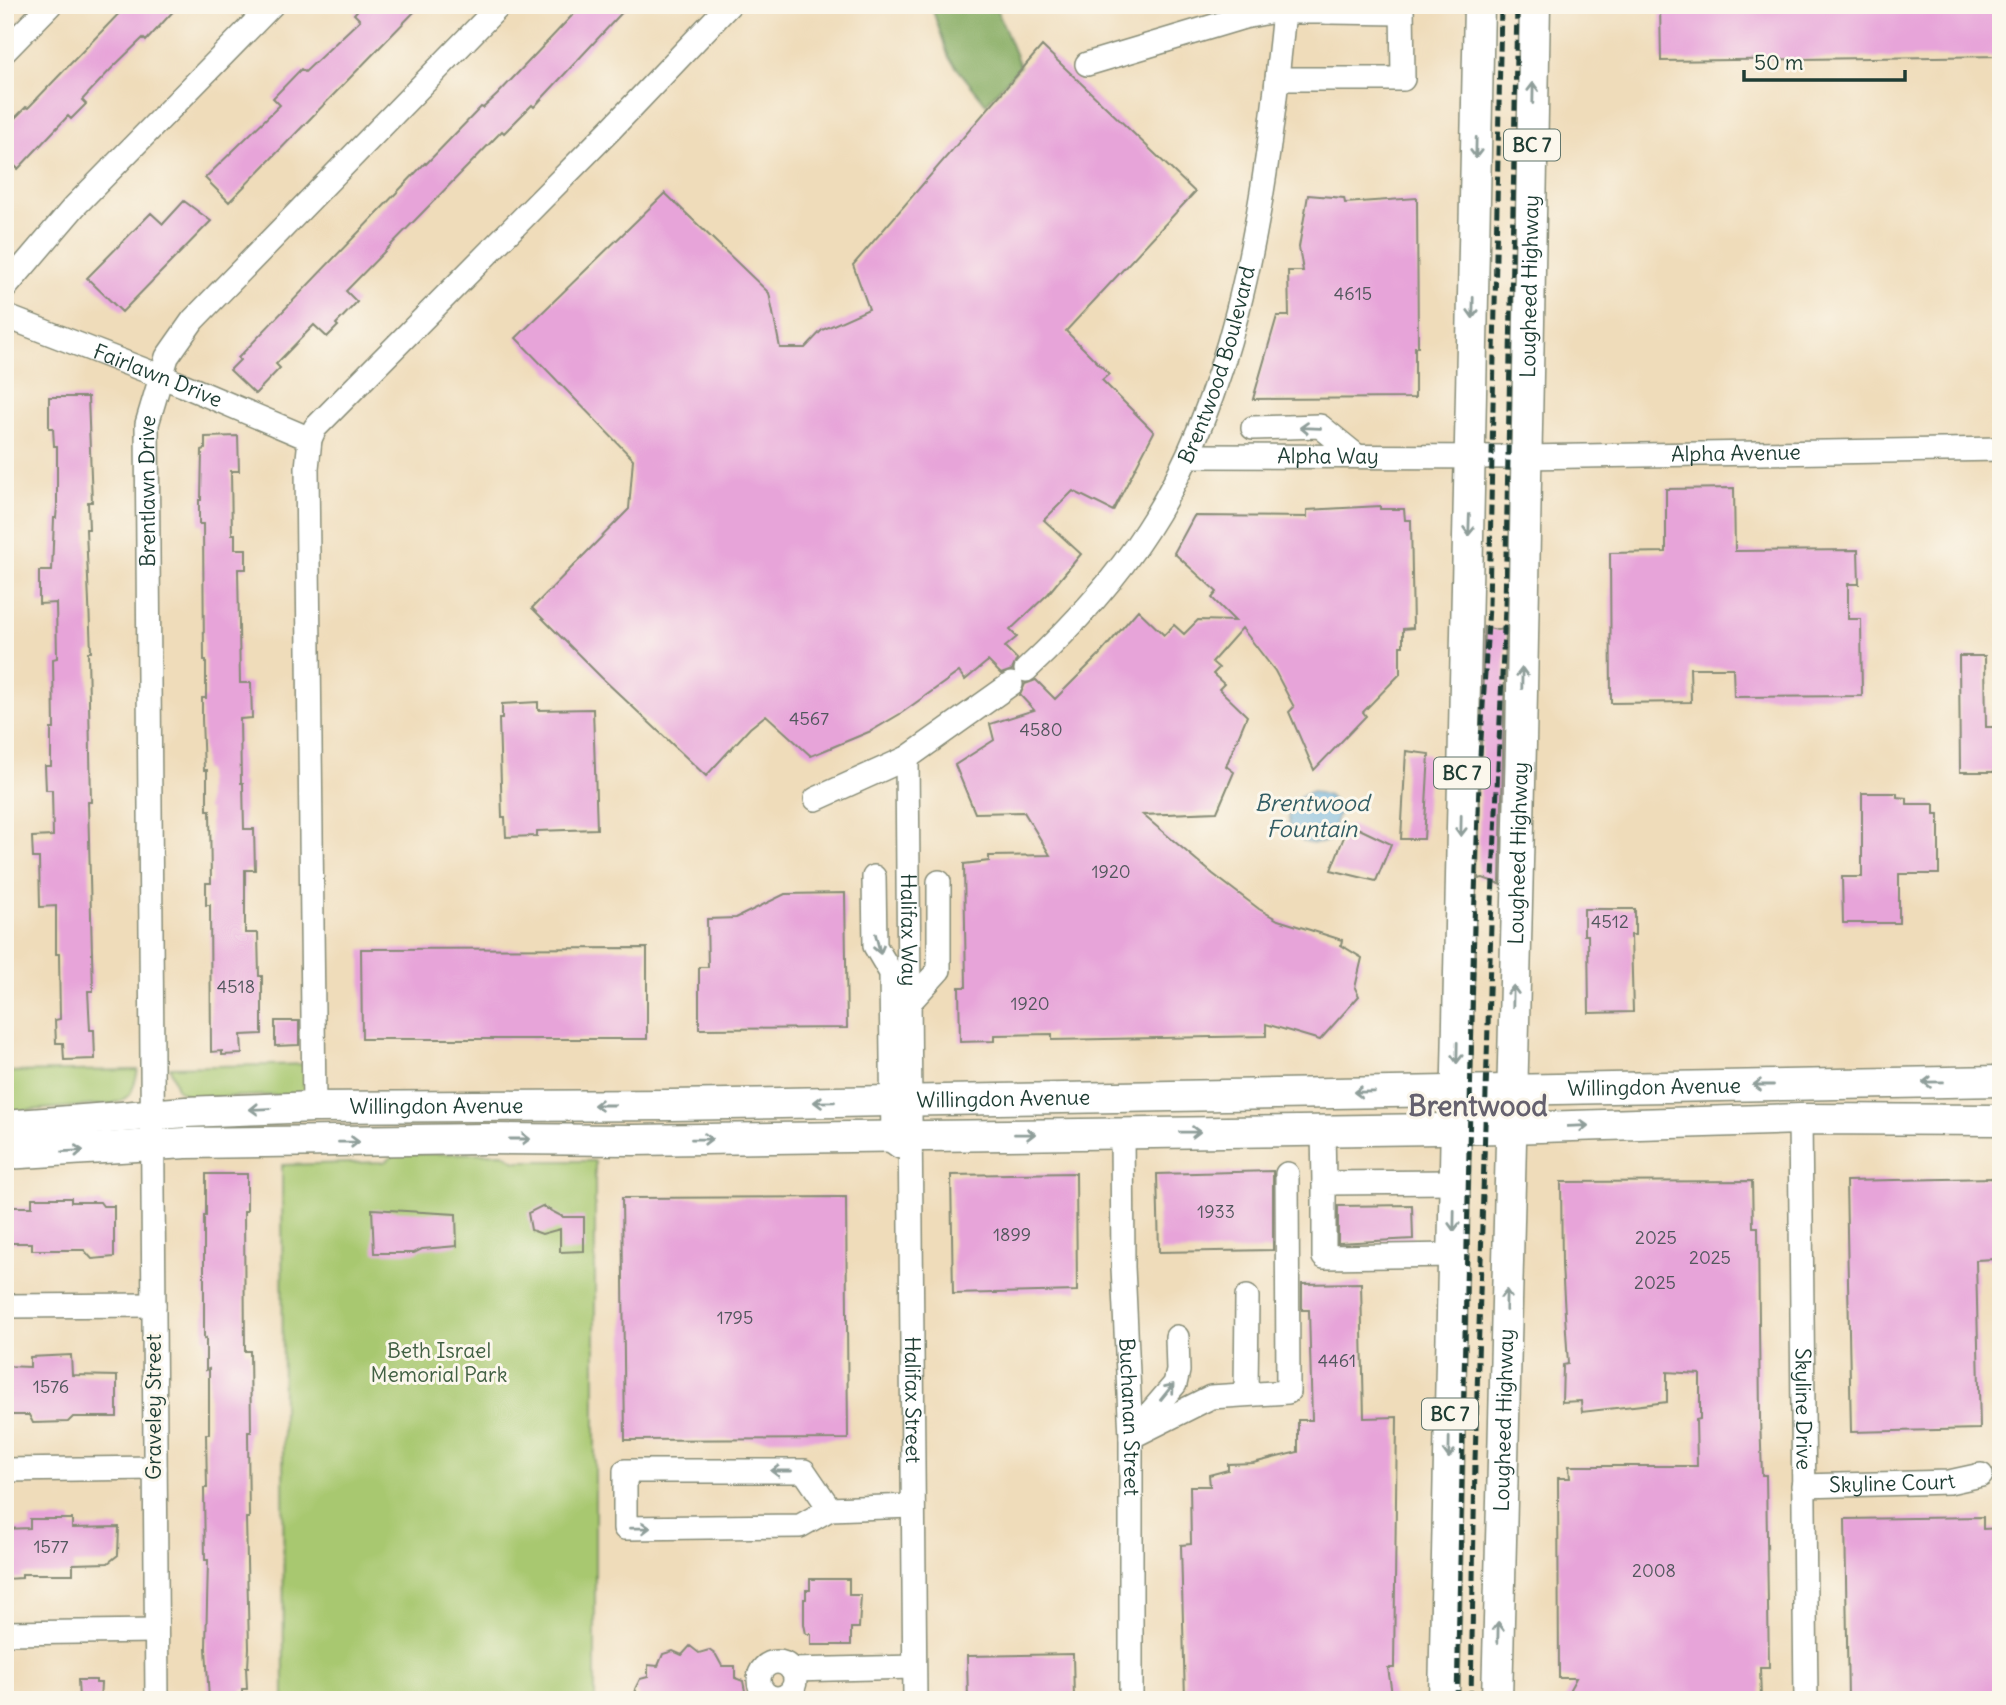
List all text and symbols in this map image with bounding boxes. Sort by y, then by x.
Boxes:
scale bar [1744,38,1904,82]
text: 50 m [1754,49,1803,76]
one-way arrow [1526,82,1540,105]
road number: BC 7 [1504,130,1560,160]
one-way arrow [1469,136,1483,159]
street label: Lougheed Highway [1514,195,1544,378]
street label: Brentwood Boulevard [1172,264,1261,468]
house number: 4615 [1334,282,1372,305]
one-way arrow [1466,296,1480,319]
street label: Fairlawn Drive [90,338,226,413]
street label: Brentlawn Drive [133,411,162,567]
one-way arrow [1299,421,1322,434]
street label: Alpha Avenue [1671,438,1801,468]
street label: Alpha Way [1277,442,1379,470]
one-way arrow [1462,513,1475,536]
one-way arrow [1515,667,1529,690]
house number: 4567 [789,707,829,730]
house number: 4580 [1020,718,1062,741]
road number: BC 7 [1434,758,1490,788]
street label: Lougheed Highway [1502,761,1534,945]
water label: Brentwood Fountain [1255,788,1373,843]
one-way arrow [1454,814,1468,837]
house number: 1920 [1091,860,1131,883]
street label: Halifax Way [895,874,923,986]
house number: 4512 [1591,910,1629,933]
one-way arrow [872,933,885,955]
house number: 4518 [217,975,255,998]
one-way arrow [1507,985,1520,1008]
house number: 1920 [1010,992,1050,1015]
one-way arrow [1450,1041,1464,1064]
street label: Willingdon Avenue [1567,1072,1741,1102]
one-way arrow [1921,1076,1944,1089]
one-way arrow [1752,1079,1775,1092]
street label: Willingdon Avenue [916,1083,1090,1114]
one-way arrow [1353,1085,1376,1098]
district label: Brentwood [1408,1088,1548,1124]
street label: Willingdon Avenue [349,1092,523,1120]
one-way arrow [813,1095,836,1109]
one-way arrow [592,1098,615,1112]
one-way arrow [249,1102,272,1115]
one-way arrow [1567,1119,1590,1132]
one-way arrow [1179,1125,1202,1138]
one-way arrow [1014,1127,1037,1141]
one-way arrow [508,1132,531,1146]
one-way arrow [691,1132,714,1145]
one-way arrow [337,1135,360,1148]
one-way arrow [62,1144,84,1157]
house number: 1933 [1197,1200,1235,1223]
one-way arrow [1448,1209,1461,1232]
house number: 1899 [993,1223,1031,1246]
house number: 2025 [1635,1226,1677,1249]
house number: 2025 [1689,1246,1731,1269]
house number: 2025 [1634,1271,1676,1294]
one-way arrow [1499,1288,1513,1311]
house number: 1795 [717,1306,753,1329]
street label: Lougheed Highway [1488,1328,1519,1512]
street label: Graveley Street [140,1334,167,1480]
park label: Beth Israel Memorial Park [371,1337,507,1388]
street label: Halifax Street [899,1337,927,1463]
street label: Buchanan Street [1113,1337,1145,1496]
street label: Skyline Drive [1789,1348,1818,1470]
house number: 4461 [1318,1349,1356,1372]
house number: 1576 [33,1375,69,1398]
one-way arrow [1160,1384,1175,1402]
road number: BC 7 [1422,1398,1478,1430]
one-way arrow [1442,1437,1456,1460]
one-way arrow [770,1464,793,1478]
street label: Skyline Court [1829,1467,1957,1498]
one-way arrow [628,1521,651,1535]
house number: 1577 [33,1535,69,1558]
house number: 2008 [1632,1559,1676,1582]
one-way arrow [1492,1620,1505,1643]

